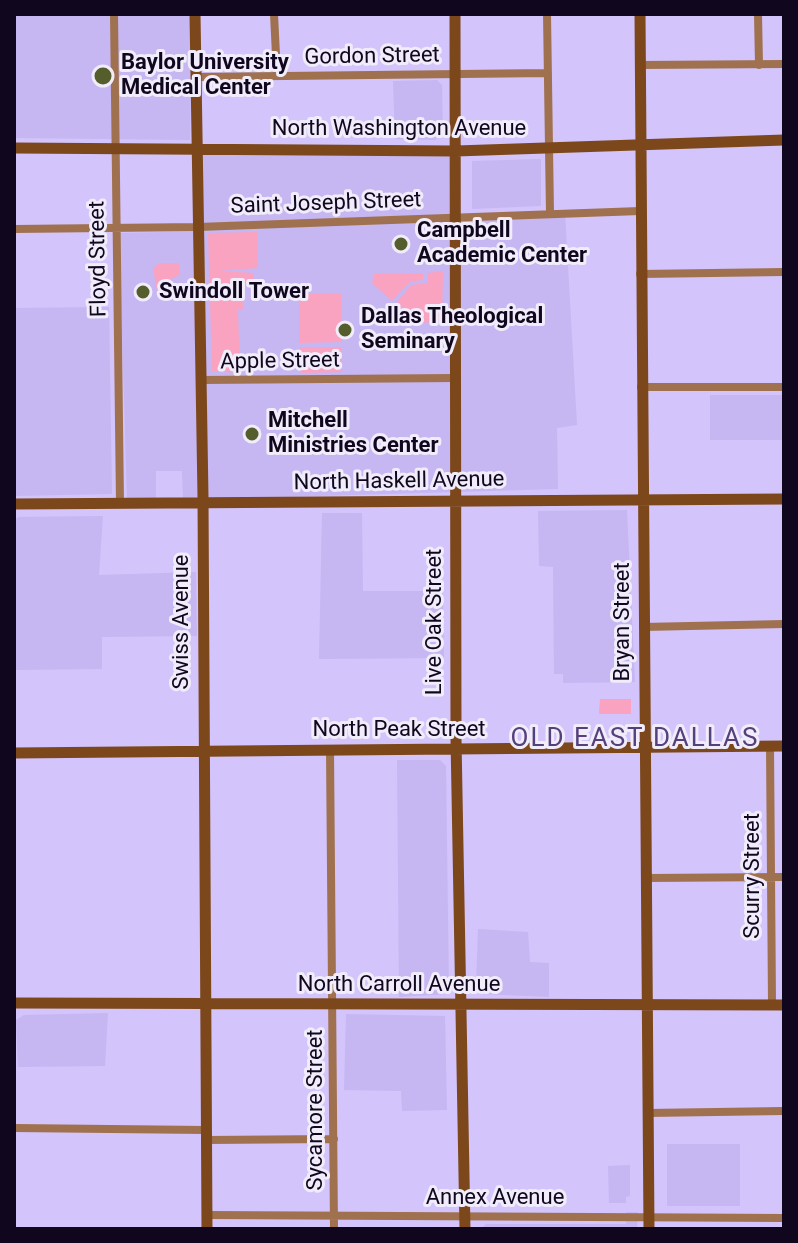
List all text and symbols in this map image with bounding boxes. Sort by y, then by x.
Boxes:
street label: Gordon Street [304,43,440,71]
place label: Baylor University Medical Center [121,50,289,102]
marker: Baylor University Medical Center [92,65,114,87]
street label: North Washington Avenue [272,116,526,142]
street label: Saint Joseph Street [230,187,422,221]
street label: Floyd Street [85,201,113,317]
place label: Campbell Academic Center [417,218,587,270]
marker: Campbell Academic Center [392,235,410,253]
place label: Swindoll Tower [159,279,309,305]
marker: Swindoll Tower [134,283,152,301]
place label: Dallas Theological Seminary [361,304,543,356]
marker: Dallas Theological Seminary [336,321,354,339]
street label: Apple Street [220,348,340,376]
place label: Mitchell Ministries Center [268,408,438,460]
marker: Mitchell Ministries Center [243,425,261,443]
street label: North Haskell Avenue [293,467,505,497]
street label: Live Oak Street [422,549,448,695]
street label: Swiss Avenue [169,554,195,690]
street label: Bryan Street [610,562,636,682]
street label: North Peak Street [312,717,486,743]
district label: OLD EAST DALLAS [511,723,759,755]
street label: Scurry Street [740,813,766,939]
street label: North Carroll Avenue [298,972,500,998]
street label: Sycamore Street [303,1029,329,1191]
street label: Annex Avenue [426,1185,564,1211]

